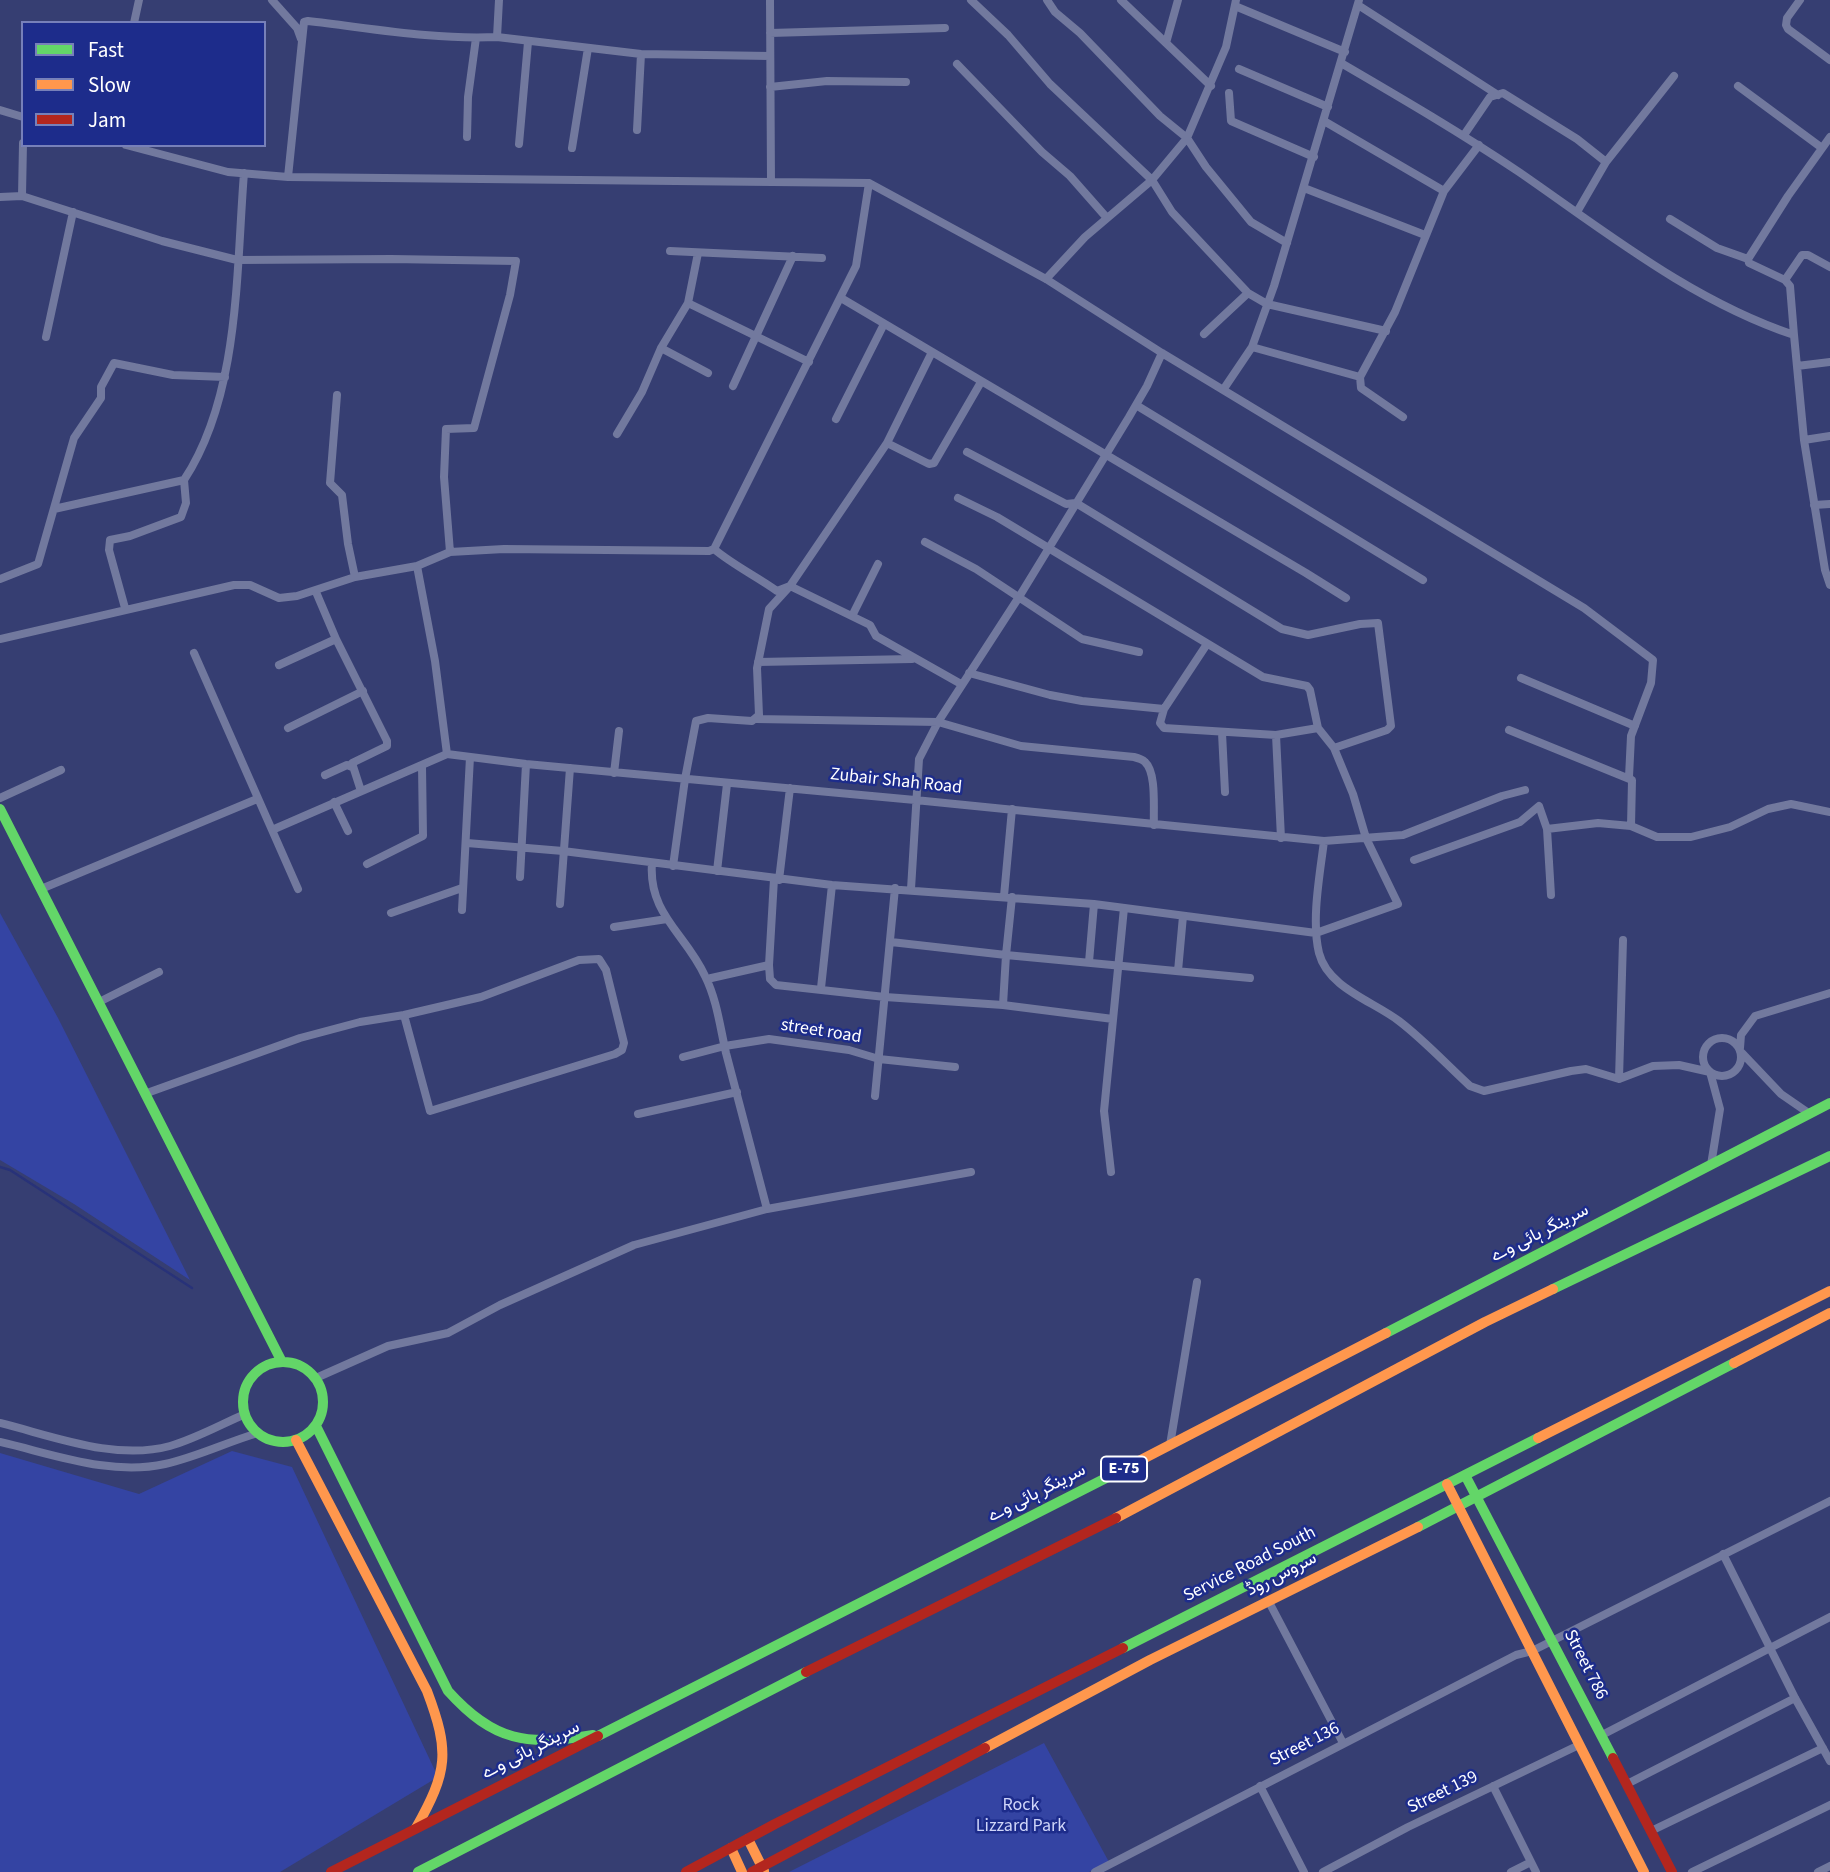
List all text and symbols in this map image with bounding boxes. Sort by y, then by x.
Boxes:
legend [21,21,266,147]
text: Fast [88,35,124,65]
text: Slow [88,70,131,100]
text: Jam [88,105,126,135]
street label: Zubair Shah Road [829,764,963,800]
street label: street road [779,1015,863,1049]
street label: سرینگر ہائی وے [1487,1200,1593,1268]
road number: E-75 [1101,1456,1147,1482]
street label: سرینگر ہائی وے [984,1460,1090,1528]
street label: Service Road South [1180,1522,1320,1608]
street label: سروس روڈ [1243,1548,1321,1602]
street label: Street 786 [1558,1626,1612,1704]
street label: سرینگر ہائی وے [478,1717,584,1785]
street label: Street 136 [1266,1718,1344,1772]
street label: Street 139 [1404,1767,1482,1819]
park label: Rock Lizzard Park [976,1795,1066,1838]

